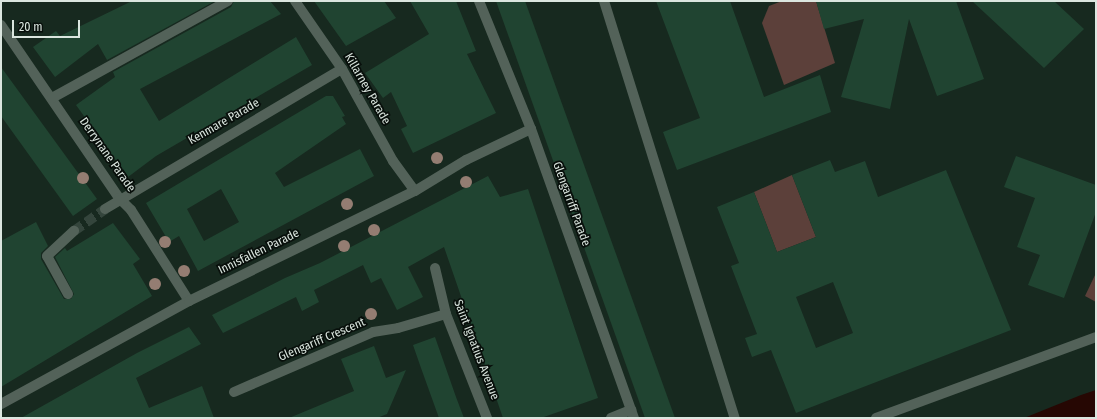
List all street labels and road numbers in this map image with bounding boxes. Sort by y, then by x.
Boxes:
street label: Killarney Parade [341,51,393,127]
street label: Kenmare Parade [186,96,262,148]
street label: Derrynane Parade [76,115,138,195]
street label: Glengarriff Parade [549,160,593,248]
street label: Innisfallen Parade [216,226,302,278]
street label: Saint Ignatius Avenue [450,298,502,402]
street label: Glengariff Crescent [276,315,368,365]

